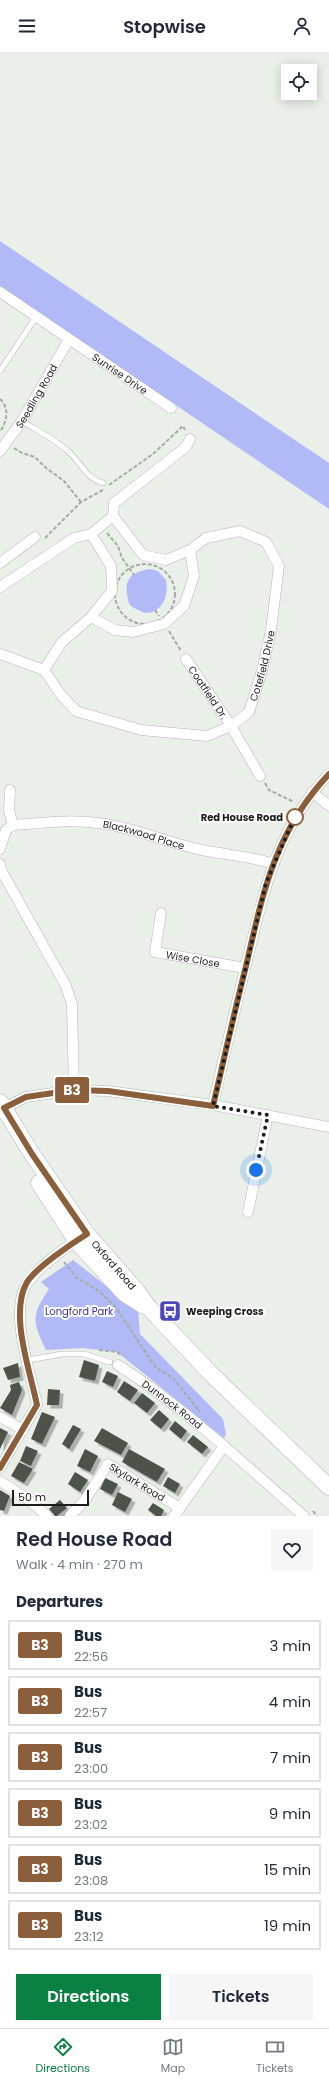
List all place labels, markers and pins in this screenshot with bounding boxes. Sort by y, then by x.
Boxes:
marker: Red House Road [286,808,304,826]
place label: Red House Road [201,810,283,825]
bus stop icon: Weeping Cross [157,1298,183,1324]
place label: Weeping Cross [186,1304,264,1319]

